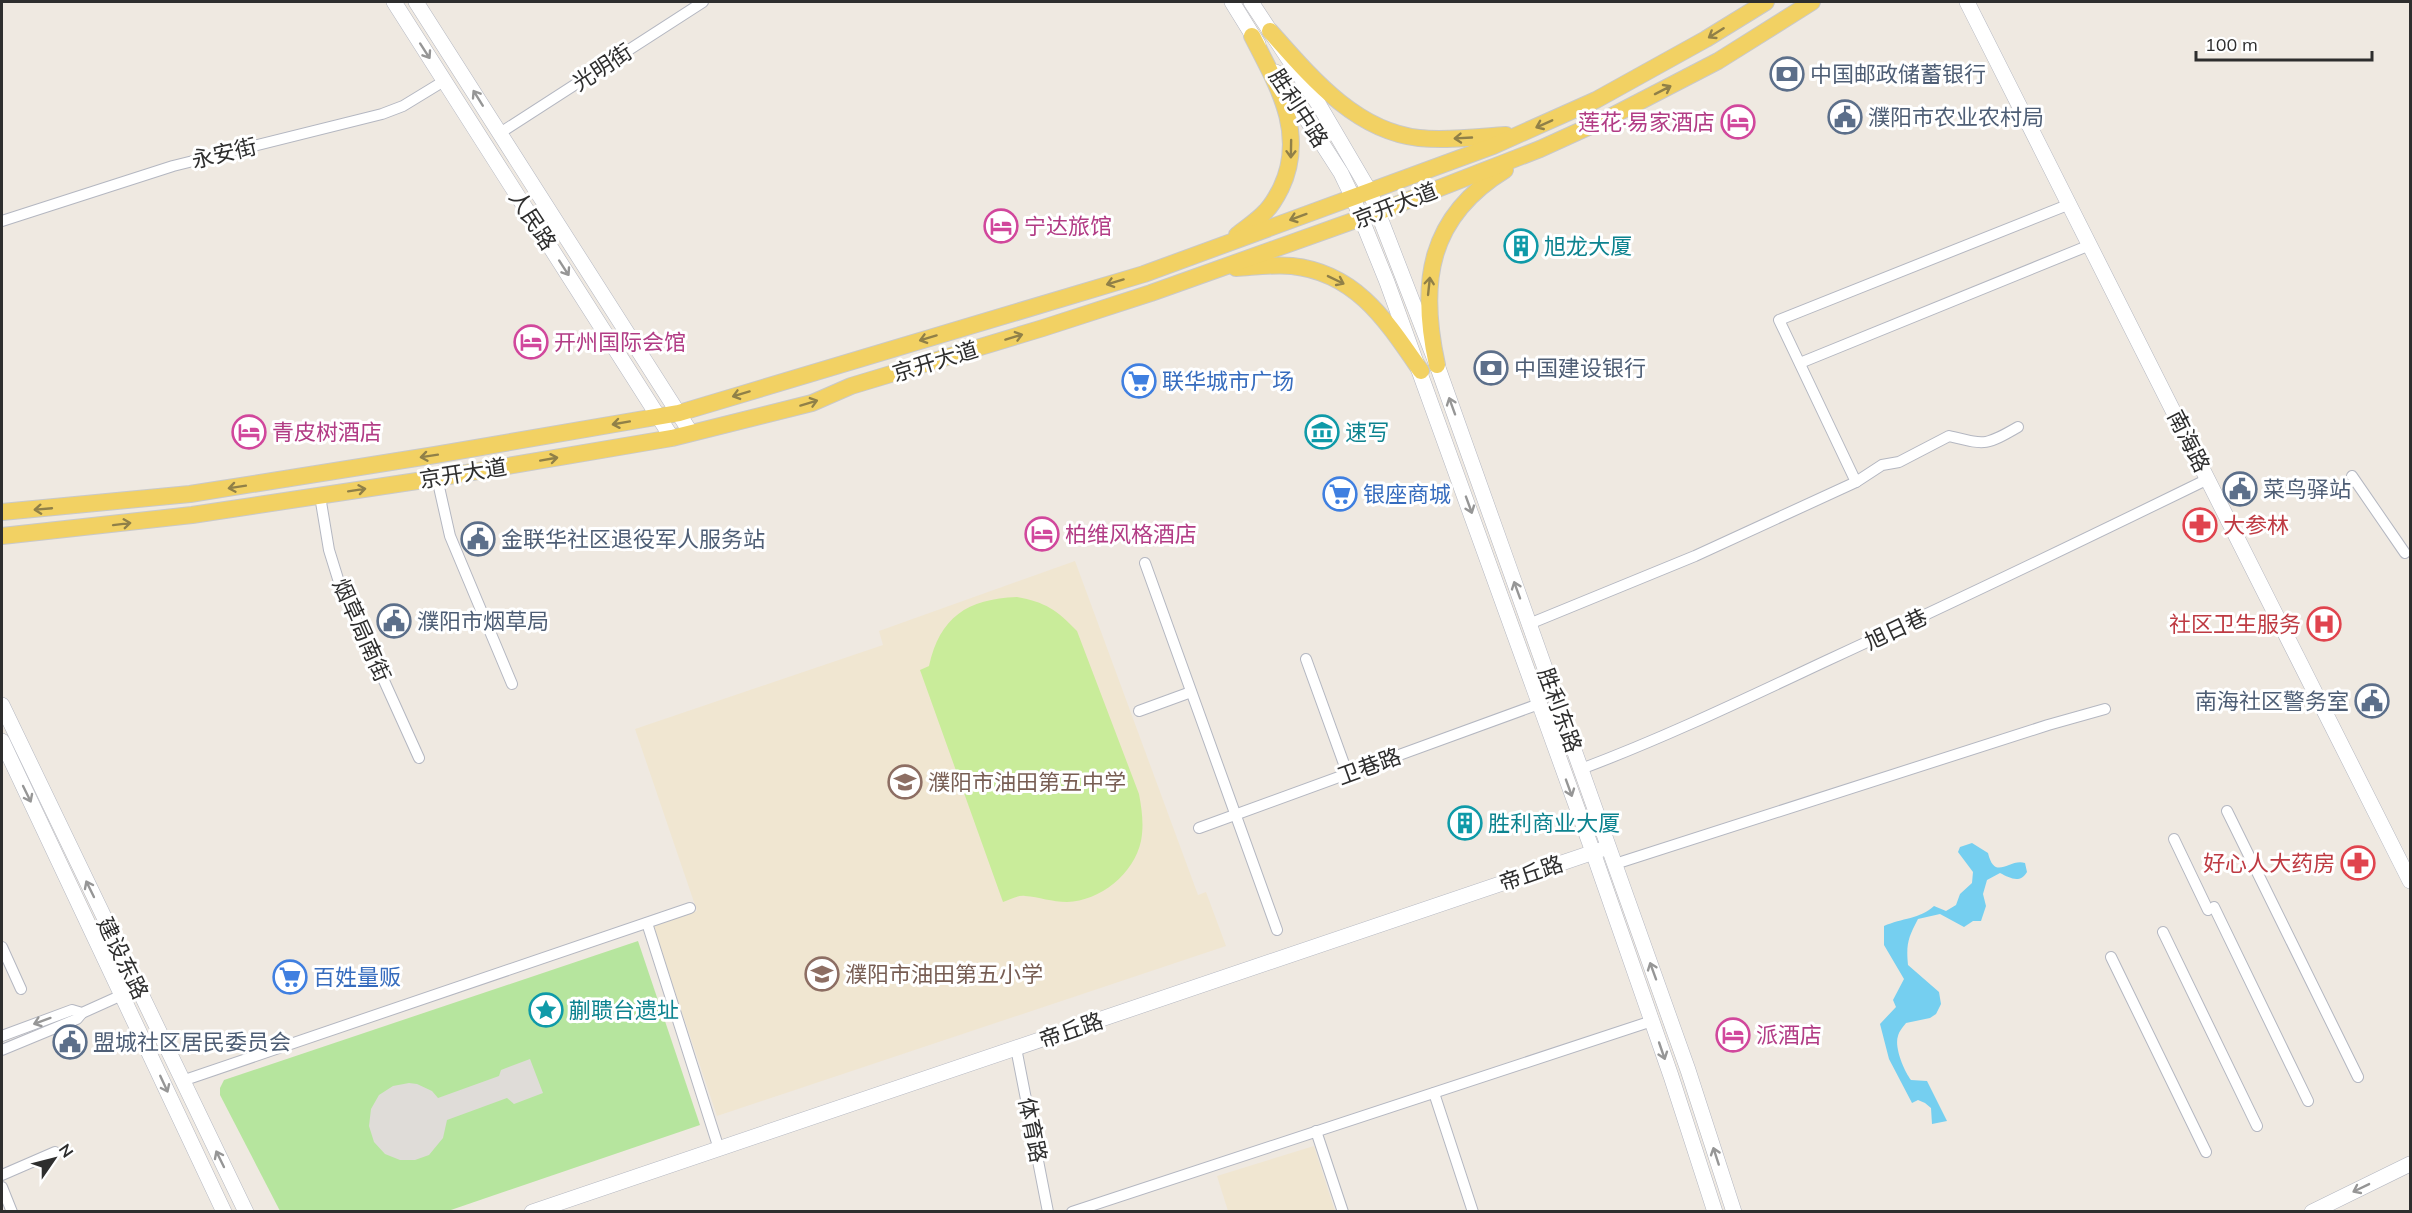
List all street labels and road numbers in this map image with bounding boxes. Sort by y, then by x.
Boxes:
street label: 光明街 [567,37,637,97]
street label: 胜利中路 [1263,63,1335,153]
street label: 永安街 [189,132,259,174]
street label: 京开大道 [1349,176,1441,234]
street label: 人民路 [503,185,563,255]
street label: 京开大道 [889,335,981,387]
street label: 南海路 [2162,405,2216,477]
street label: 京开大道 [417,452,509,494]
street label: 烟草局南街 [327,574,397,686]
street label: 旭日巷 [1860,602,1932,656]
street label: 胜利东路 [1532,664,1588,756]
street label: 卫巷路 [1333,742,1405,790]
street label: 帝丘路 [1495,849,1567,897]
street label: 建设东路 [91,912,155,1004]
street label: 帝丘路 [1035,1006,1107,1054]
street label: 体育路 [1013,1095,1053,1165]

